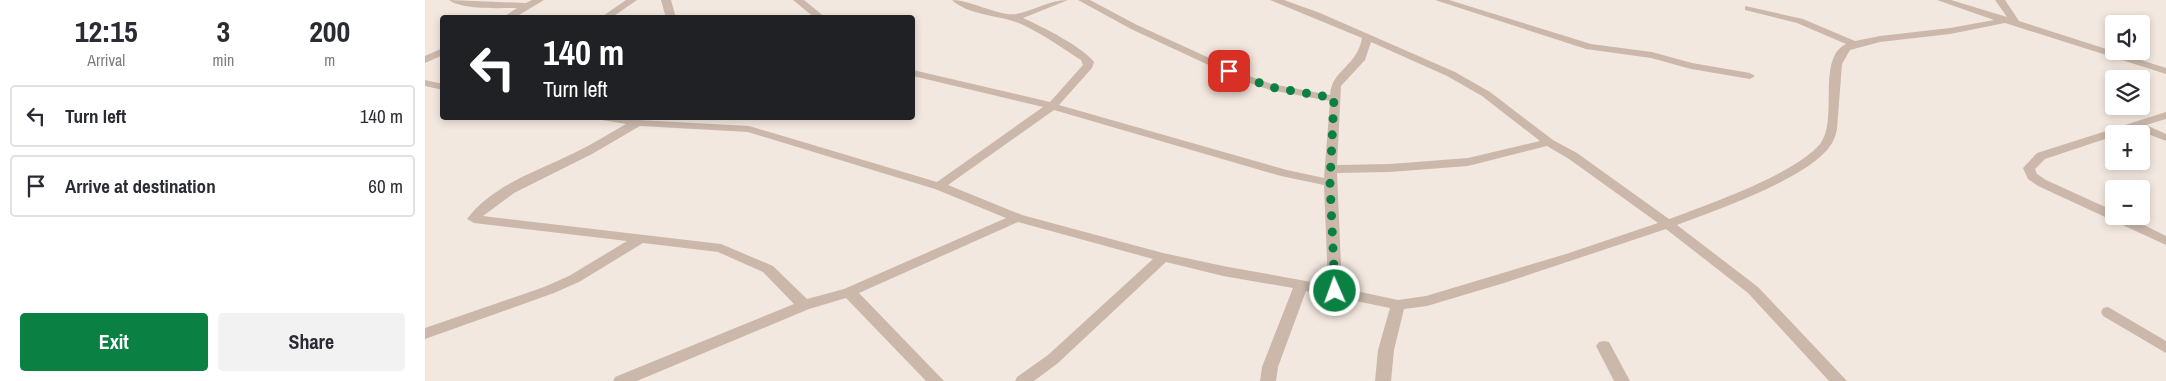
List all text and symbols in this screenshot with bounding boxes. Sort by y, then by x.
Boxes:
text: 12:15 [75,11,138,51]
text: 3 [217,11,230,51]
text: 200 [309,11,350,51]
map controls [2105,15,2150,225]
button: sound [2105,15,2150,60]
text: 140 m [543,29,624,76]
icon: left [460,35,525,100]
text: Arrival [87,49,125,71]
text: min [212,49,234,71]
text: m [324,49,335,71]
pin [1208,50,1250,92]
icon: arrive [1215,57,1243,85]
button: layers [2105,70,2150,115]
text: Turn left [543,74,608,104]
icon: left [22,102,50,130]
text: Turn left [65,103,126,129]
text: 140 m [360,103,403,129]
button: + [2105,125,2150,170]
icon: arrive [22,172,50,200]
text: Arrive at destination [65,173,216,199]
text: 60 m [368,173,403,199]
button: − [2105,180,2150,225]
position arrow [1308,264,1360,316]
button: Exit [20,313,208,371]
button: Share [218,313,405,371]

